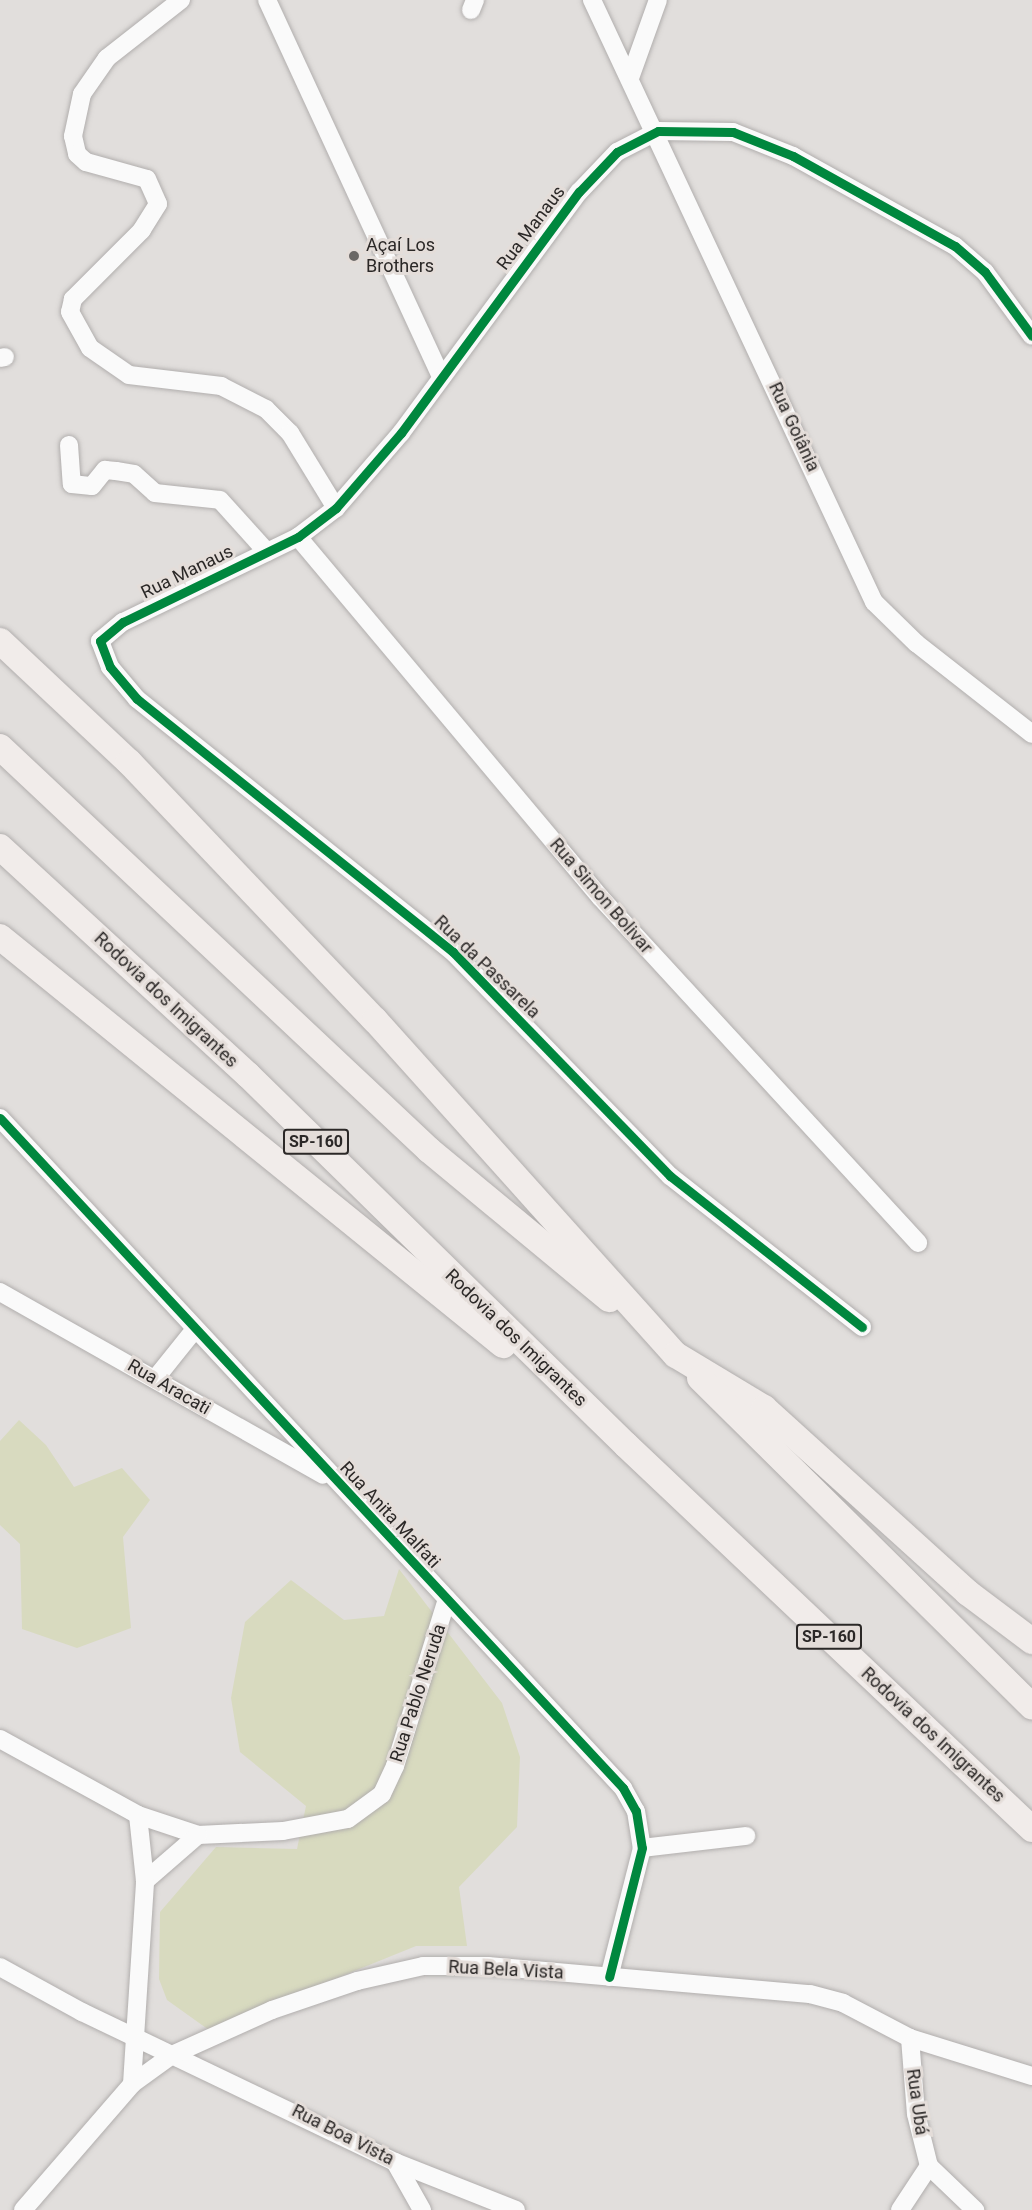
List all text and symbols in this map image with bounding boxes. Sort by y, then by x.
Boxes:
street label: Rua Manaus [492,182,570,274]
place label: Açaí Los Brothers [366,235,435,278]
marker: Açaí Los Brothers [347,249,361,263]
street label: Rua Goiânia [764,379,824,475]
street label: Rua Manaus [137,540,237,604]
street label: Rua Simon Bolivar [545,834,657,958]
street label: Rua da Passarela [430,911,544,1023]
street label: Rodovia dos Imigrantes [90,928,242,1072]
road number: SP-160 [282,1129,350,1155]
street label: Rodovia dos Imigrantes [441,1265,591,1411]
street label: Rua Aracati [124,1355,214,1419]
street label: Rua Anita Malfati [335,1457,445,1573]
street label: Rua Pablo Neruda [385,1621,451,1765]
road number: SP-160 [794,1624,864,1650]
street label: Rodovia dos Imigrantes [857,1663,1009,1807]
street label: Rua Bela Vista [448,1956,564,1984]
street label: Rua Ubá [902,2067,932,2137]
street label: Rua Boa Vista [288,2100,398,2170]

